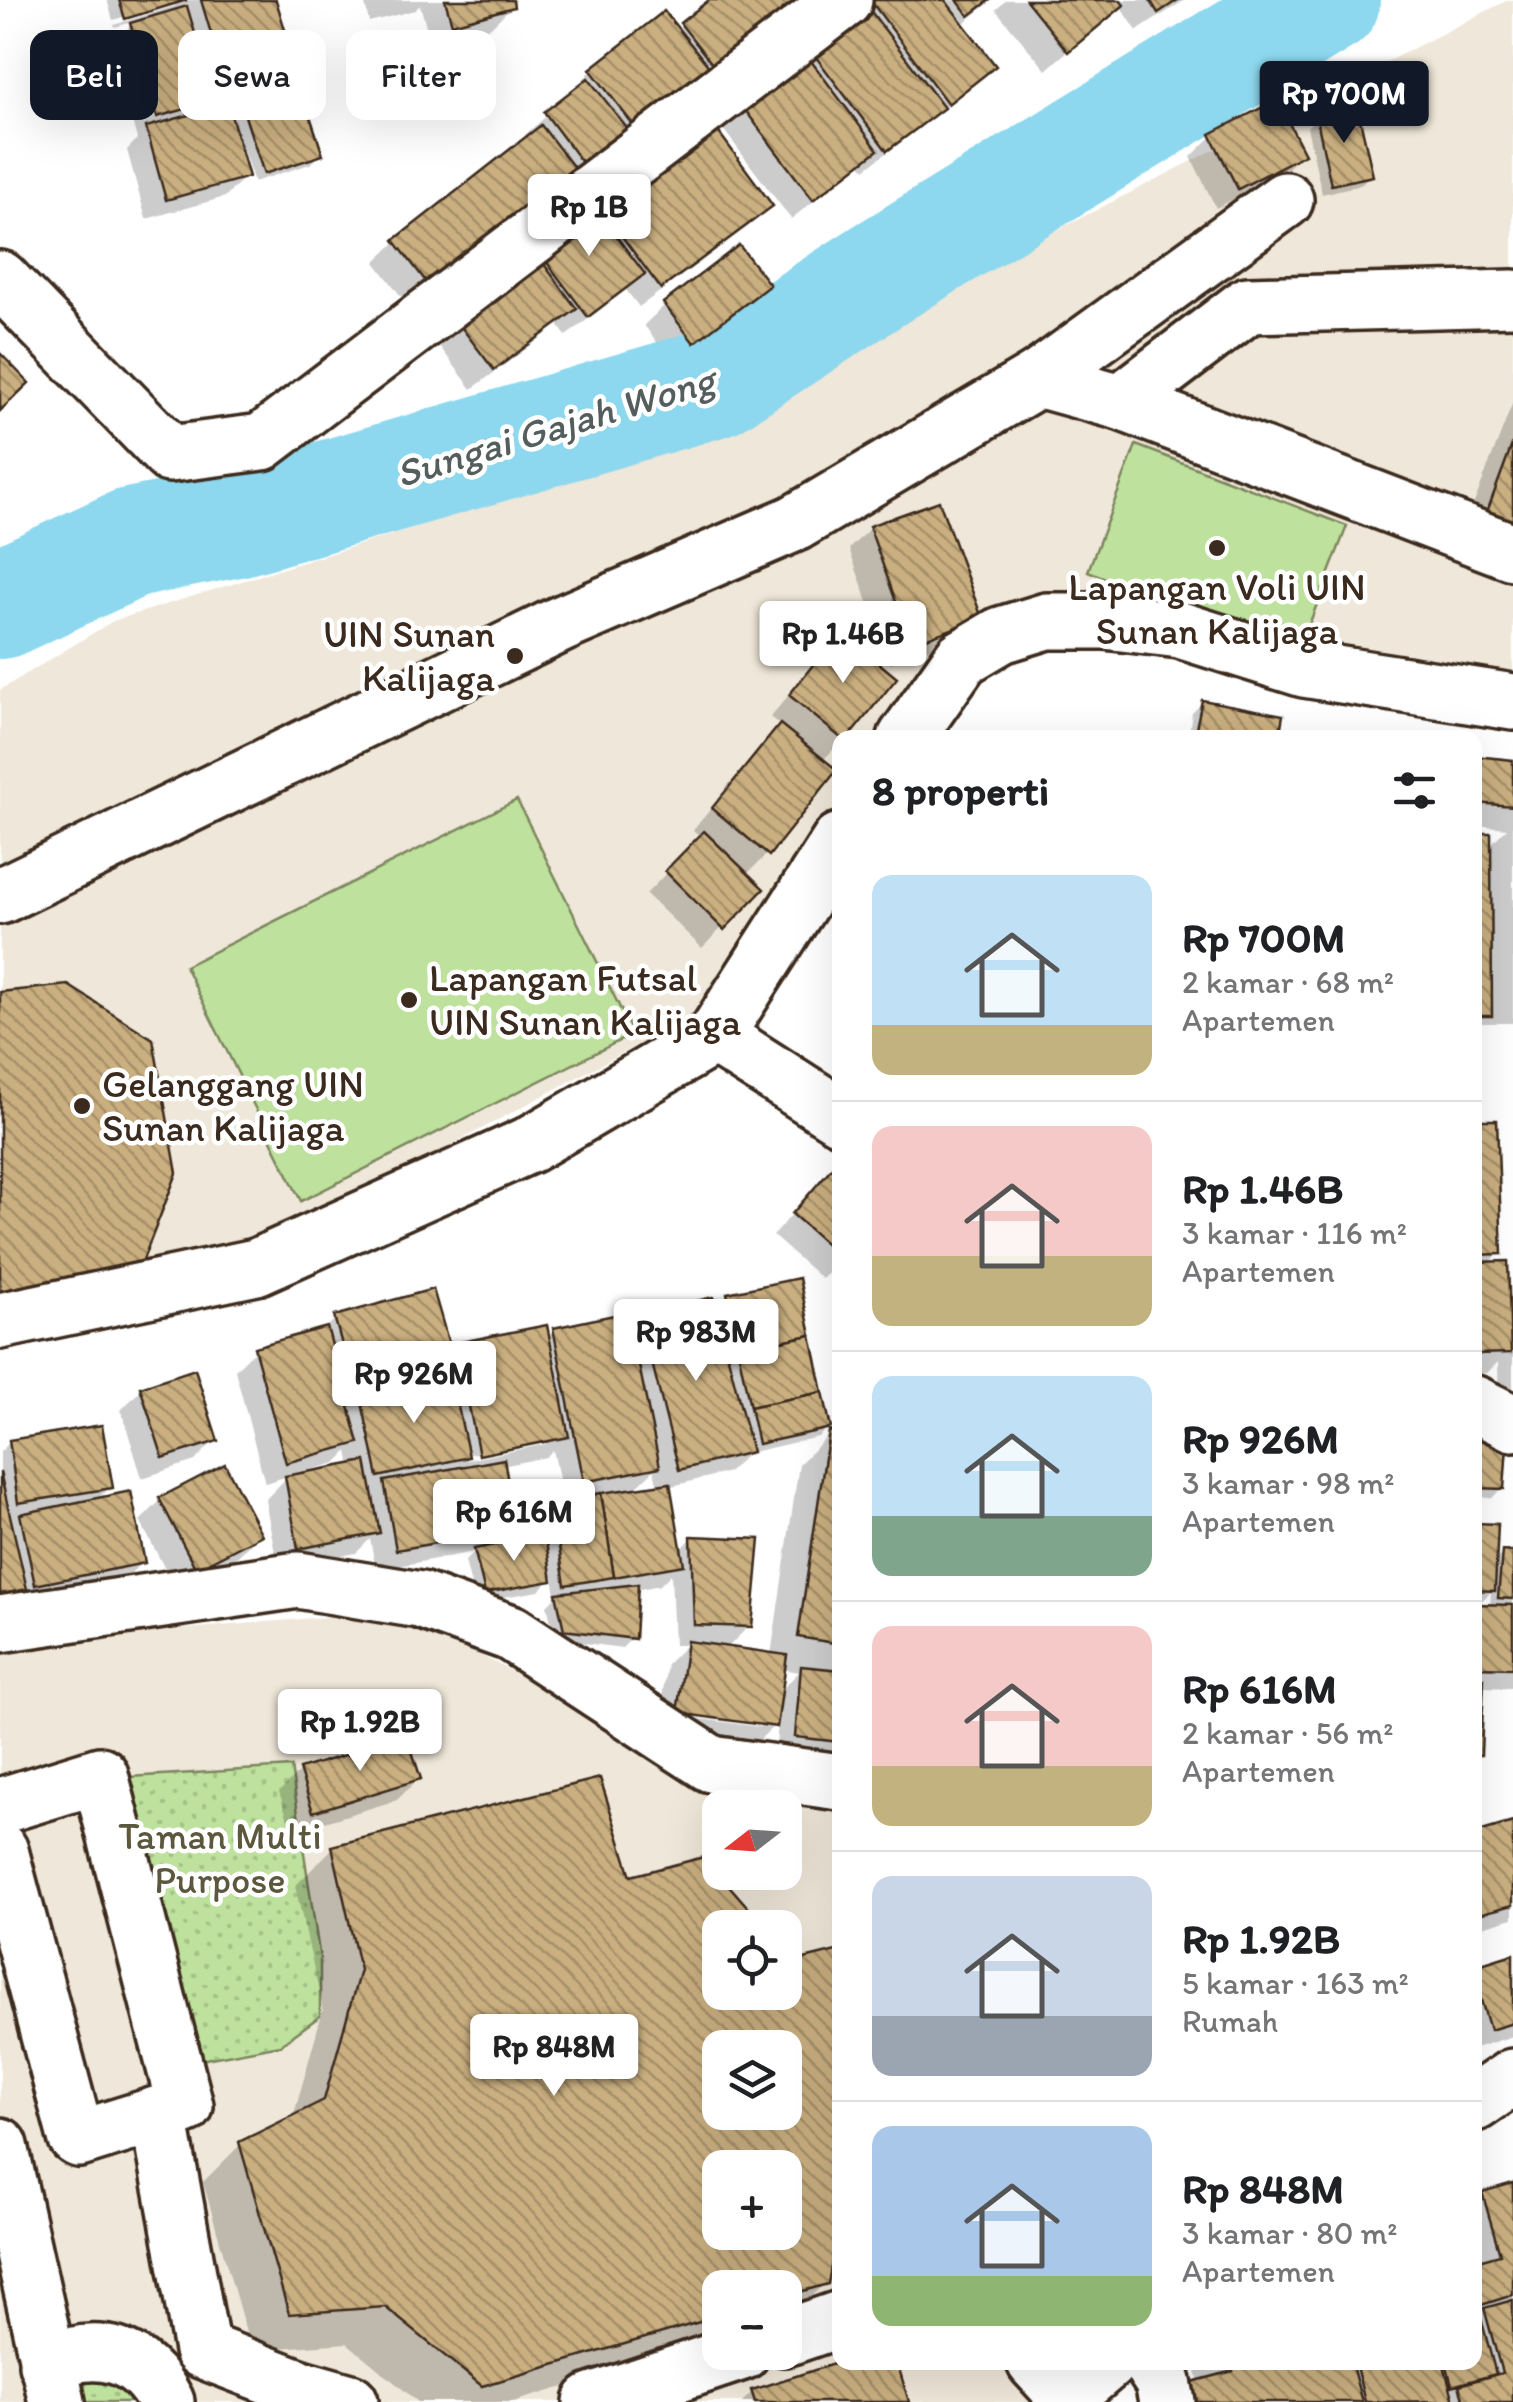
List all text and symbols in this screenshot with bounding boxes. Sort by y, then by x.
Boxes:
chip: Beli [30,30,158,120]
chip: Sewa [178,30,326,120]
chip: Filter [346,30,496,120]
pin: Rp 700M [1252,61,1436,146]
text: Rp 700M [1282,74,1406,112]
pin: Rp 1B [519,174,659,259]
text: Rp 1B [550,187,628,225]
water label: Sungai Gajah Wong [390,353,725,497]
marker: Lapangan Voli UIN Sunan Kalijaga [1206,537,1228,559]
place label: Lapangan Voli UIN Sunan Kalijaga [1068,564,1366,654]
pin: Rp 1.46B [740,601,946,686]
place label: UIN Sunan Kalijaga [323,611,495,701]
text: Rp 1.46B [781,614,905,652]
marker: UIN Sunan Kalijaga [504,645,526,667]
icon: filters [1387,763,1442,818]
text: 8 properti [872,765,1049,816]
text: Rp 700M [1182,912,1346,963]
icon: home [952,915,1072,1035]
place label: Lapangan Futsal UIN Sunan Kalijaga [429,955,741,1045]
text: 2 kamar · 68 m² [1182,963,1394,1001]
marker: Lapangan Futsal UIN Sunan Kalijaga [398,989,420,1011]
text: Apartemen [1182,1001,1335,1039]
place label: Gelanggang UIN Sunan Kalijaga [102,1061,364,1151]
marker: Gelanggang UIN Sunan Kalijaga [71,1095,93,1117]
text: Rp 1.46B [1182,1163,1343,1214]
icon: home [952,1166,1072,1286]
text: 3 kamar · 116 m² [1182,1214,1407,1252]
text: Apartemen [1182,1252,1335,1290]
pin: Rp 983M [604,1299,788,1384]
text: Rp 983M [636,1312,757,1350]
pin: Rp 926M [322,1341,506,1426]
text: Rp 926M [354,1354,474,1392]
text: Rp 926M [1182,1413,1339,1464]
icon: home [952,1416,1072,1536]
text: 3 kamar · 98 m² [1182,1464,1395,1502]
pin: Rp 616M [422,1479,606,1564]
text: Rp 616M [455,1492,573,1530]
text: Apartemen [1182,1502,1335,1540]
text: Rp 616M [1182,1663,1337,1714]
icon: home [952,1666,1072,1786]
pin: Rp 1.92B [257,1689,463,1774]
text: Rp 1.92B [300,1702,420,1740]
text: 2 kamar · 56 m² [1182,1714,1393,1752]
text: Apartemen [1182,1752,1335,1790]
north arrow [702,1790,802,1890]
map controls [702,1790,802,2370]
park label: Taman Multi Purpose [118,1813,322,1903]
button: locate [702,1910,802,2010]
text: Rp 1.92B [1182,1913,1340,1964]
icon: home [952,1916,1072,2036]
text: 5 kamar · 163 m² [1182,1964,1409,2002]
text: Rumah [1182,2002,1278,2040]
pin: Rp 848M [462,2014,646,2099]
text: Rp 848M [492,2027,616,2065]
button: layers [702,2030,802,2130]
button: + [702,2150,802,2250]
text: Rp 848M [1182,2163,1344,2214]
icon: home [952,2166,1072,2286]
text: 3 kamar · 80 m² [1182,2214,1398,2252]
text: Apartemen [1182,2252,1335,2290]
button: − [702,2270,802,2370]

